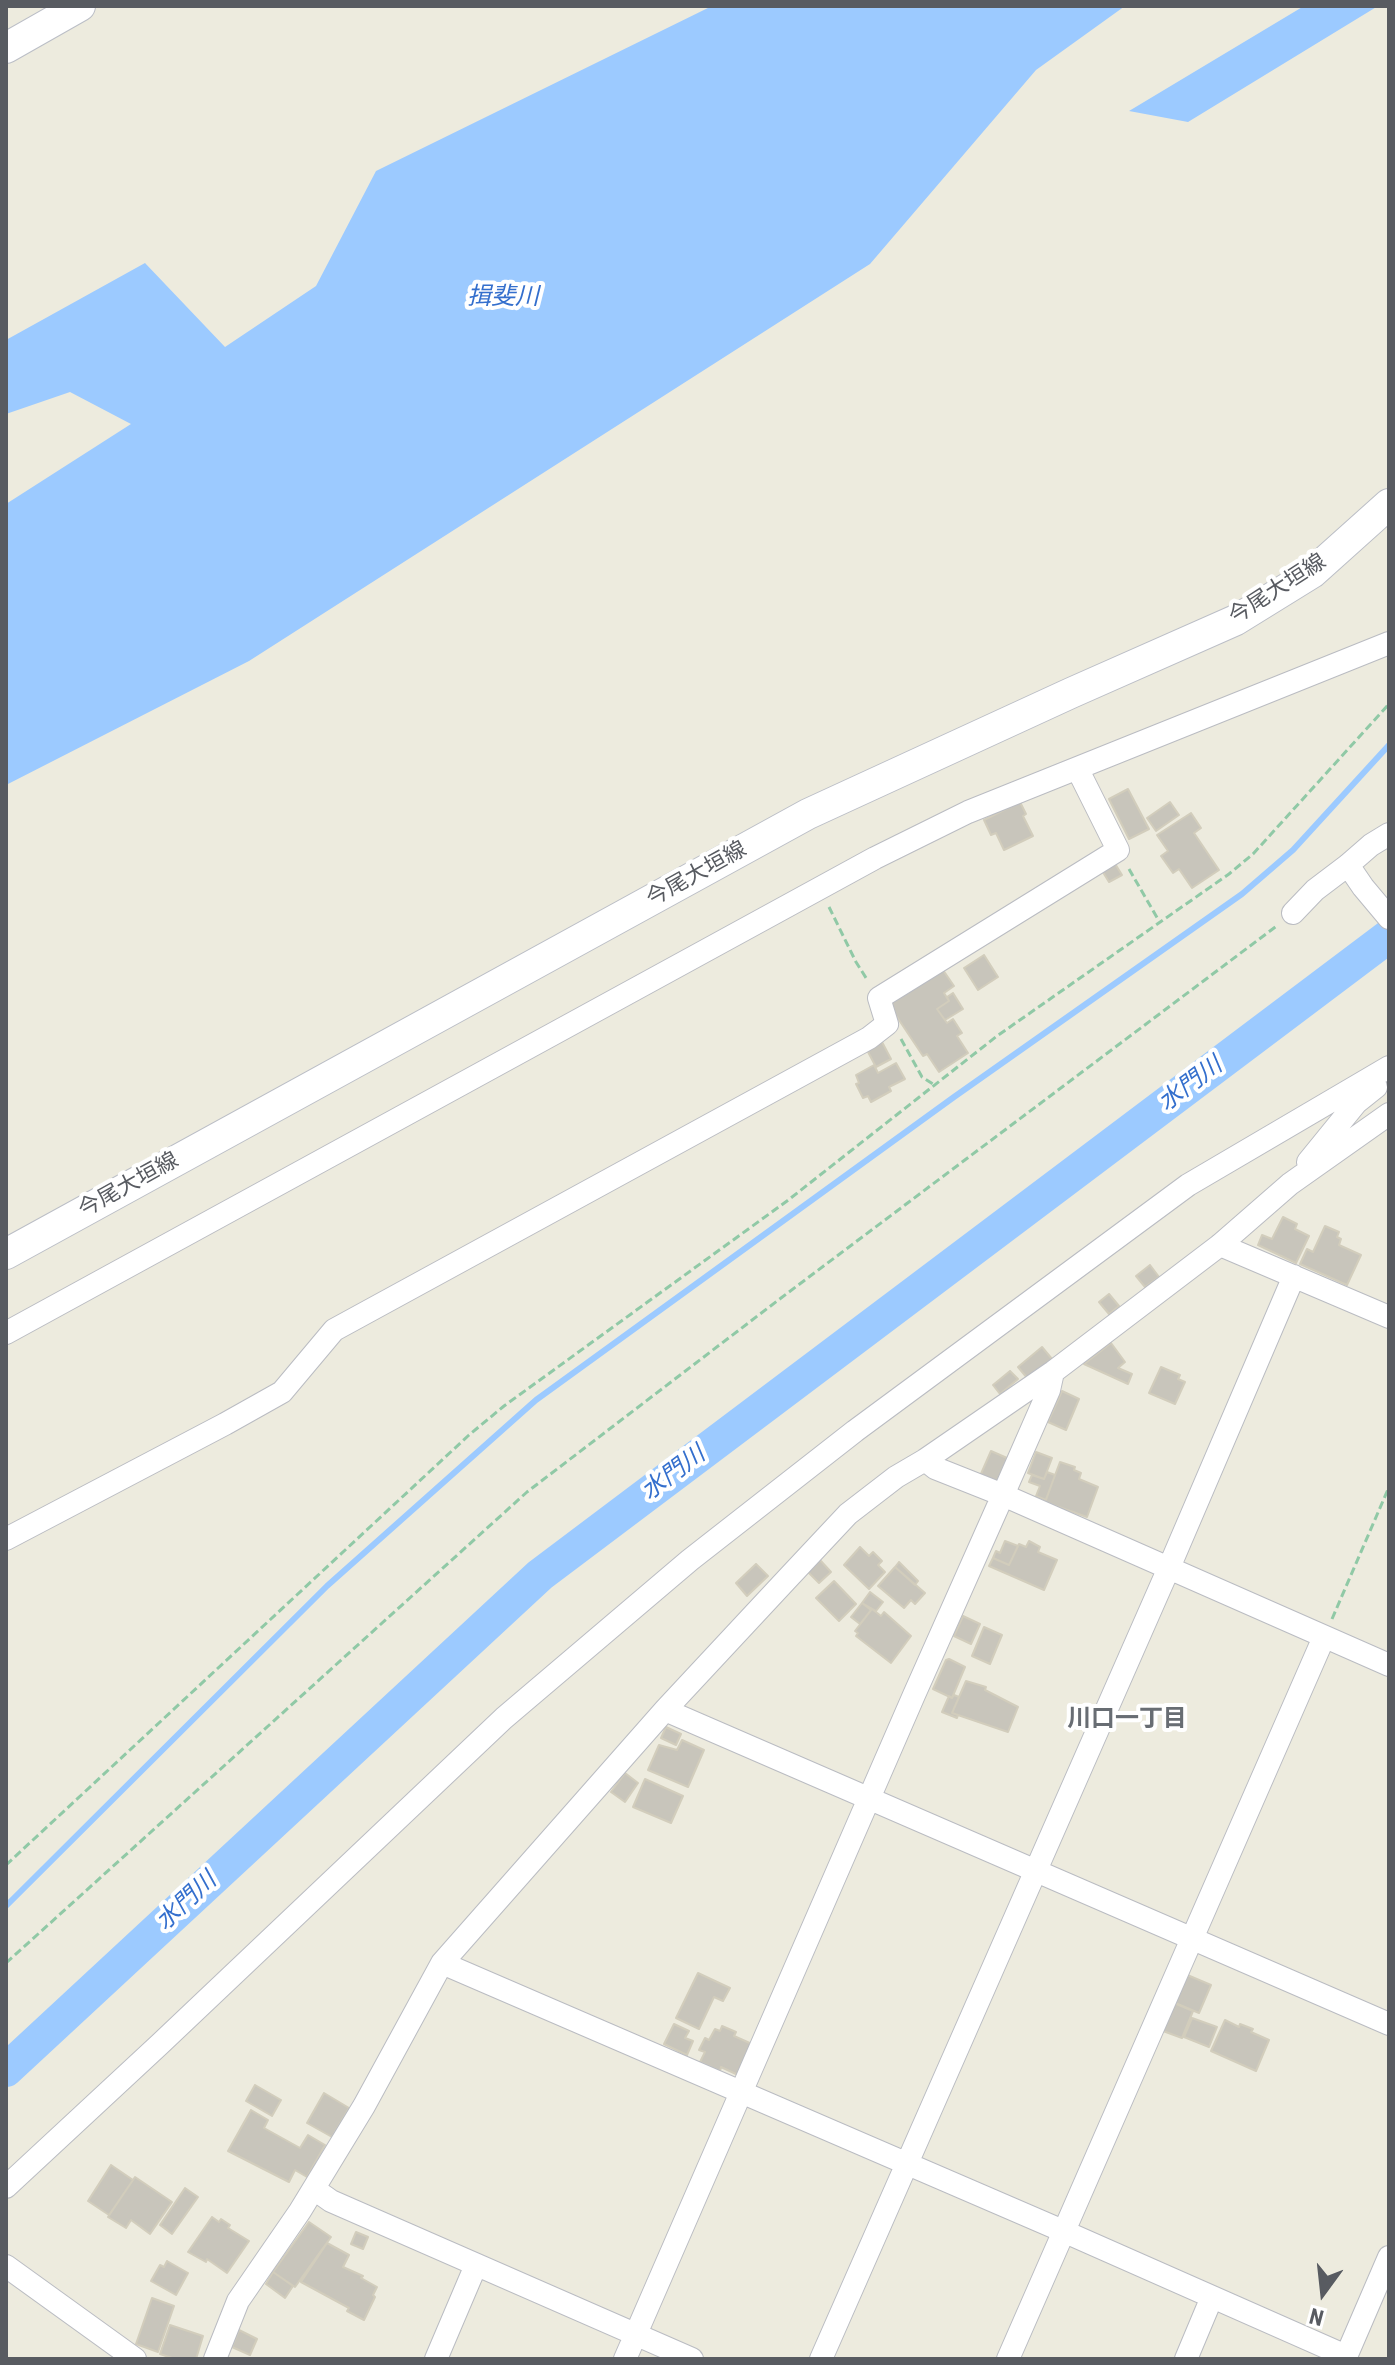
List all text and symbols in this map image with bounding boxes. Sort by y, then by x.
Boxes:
water label: 揖斐川 [467,284,539,312]
street label: 今尾大垣線 [1225,549,1331,631]
street label: 今尾大垣線 [642,837,752,913]
water label: 水門川 [1154,1052,1228,1118]
street label: 今尾大垣線 [74,1148,184,1224]
water label: 水門川 [637,1441,711,1507]
district label: 川口一丁目 [1067,1706,1187,1734]
water label: 水門川 [151,1867,223,1937]
north arrow [1283,2253,1363,2333]
text: N [1307,2303,1326,2330]

